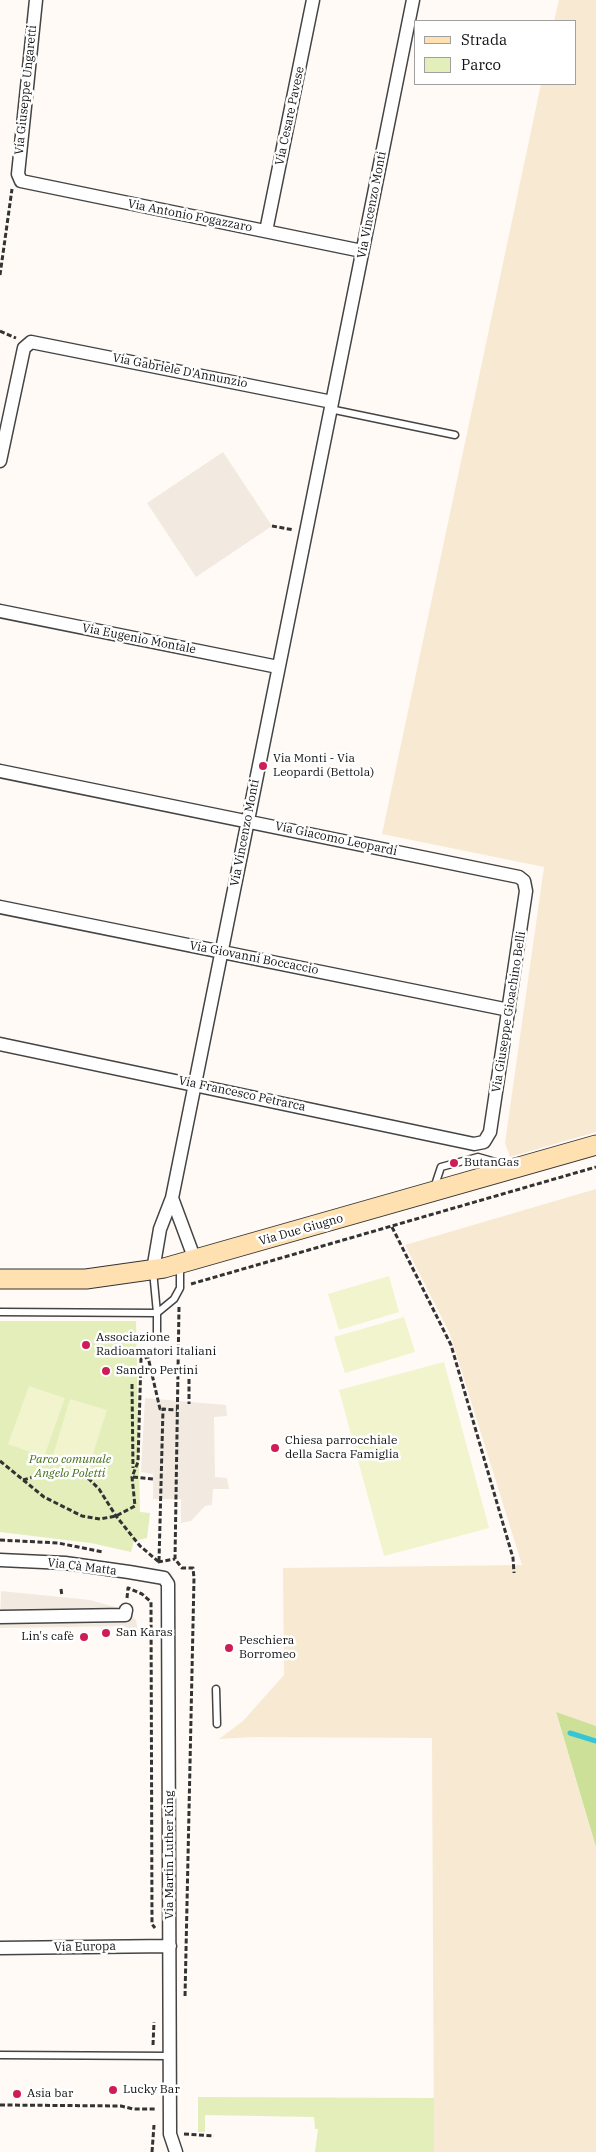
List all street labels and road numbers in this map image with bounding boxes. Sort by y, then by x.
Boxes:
street label: Via Giuseppe Ungaretti [12,24,40,156]
street label: Via Cesare Pavese [272,65,308,167]
street label: Via Vincenzo Monti [355,150,389,260]
street label: Via Antonio Fogazzaro [127,197,253,235]
street label: Via Gabriele D'Annunzio [111,351,249,391]
street label: Via Eugenio Montale [81,621,197,657]
street label: Via Vincenzo Monti [228,778,262,888]
street label: Via Giacomo Leopardi [274,819,398,859]
street label: Via Giuseppe Gioachino Belli [489,930,529,1094]
street label: Via Giovanni Boccaccio [188,938,320,978]
street label: Via Francesco Petrarca [177,1074,307,1114]
street label: Via Due Giugno [257,1211,345,1249]
street label: Via Cà Matta [47,1556,117,1578]
street label: Via Martin Luther King [163,1791,177,1919]
street label: Via Europa [54,1939,116,1955]

